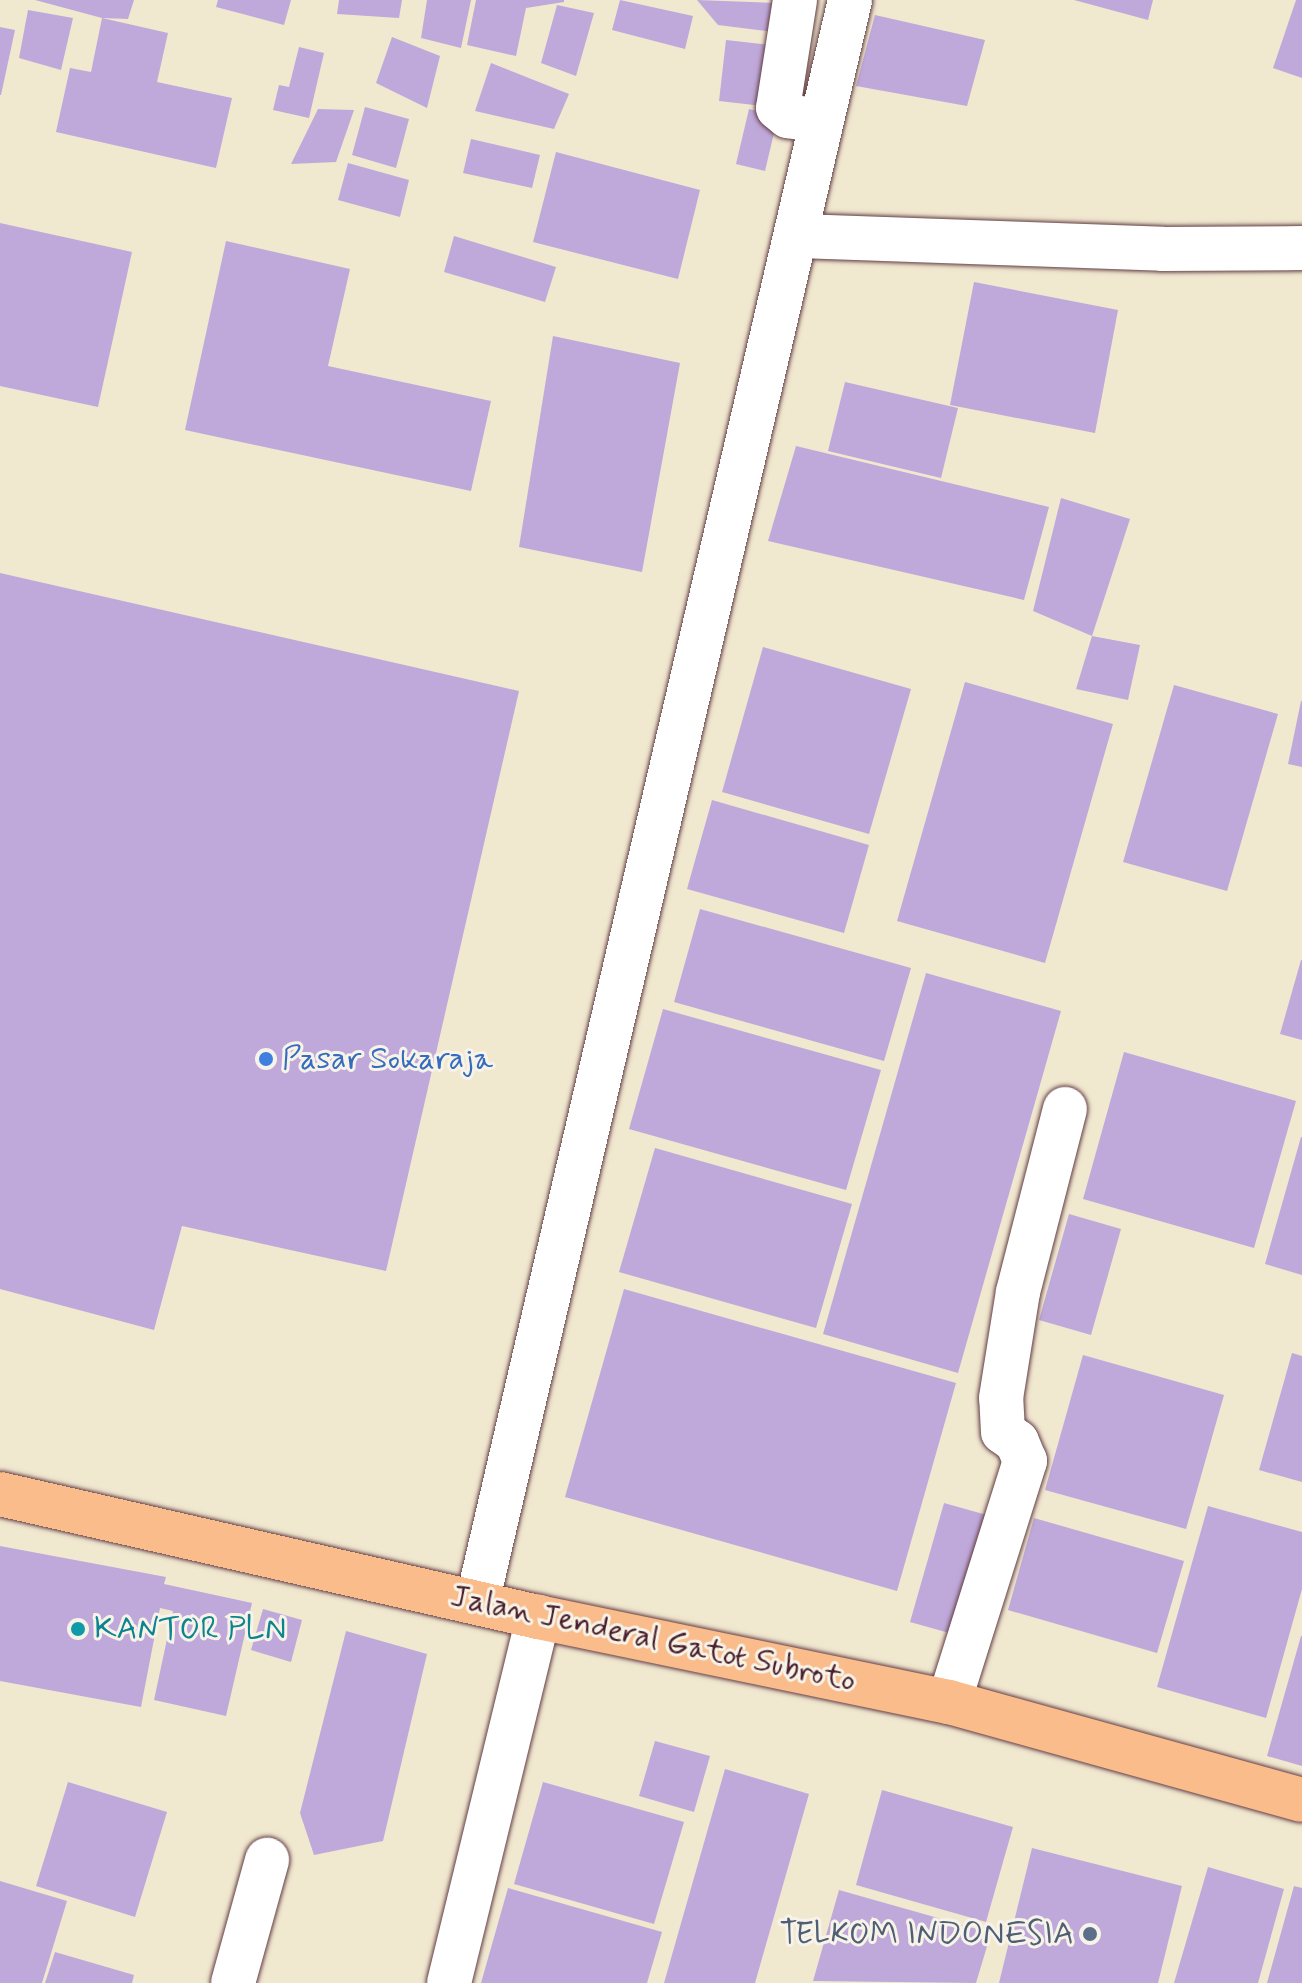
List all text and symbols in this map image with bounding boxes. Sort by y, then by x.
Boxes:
place label: Pasar Sokaraja [282,1040,493,1078]
marker: Pasar Sokaraja [257,1050,275,1068]
street label: Jalan Jenderal Gatot Subroto [447,1577,859,1701]
place label: KANTOR PLN [94,1610,284,1648]
marker: KANTOR PLN [69,1620,87,1638]
place label: TELKOM INDONESIA [773,1915,1074,1953]
marker: TELKOM INDONESIA [1081,1925,1099,1943]

